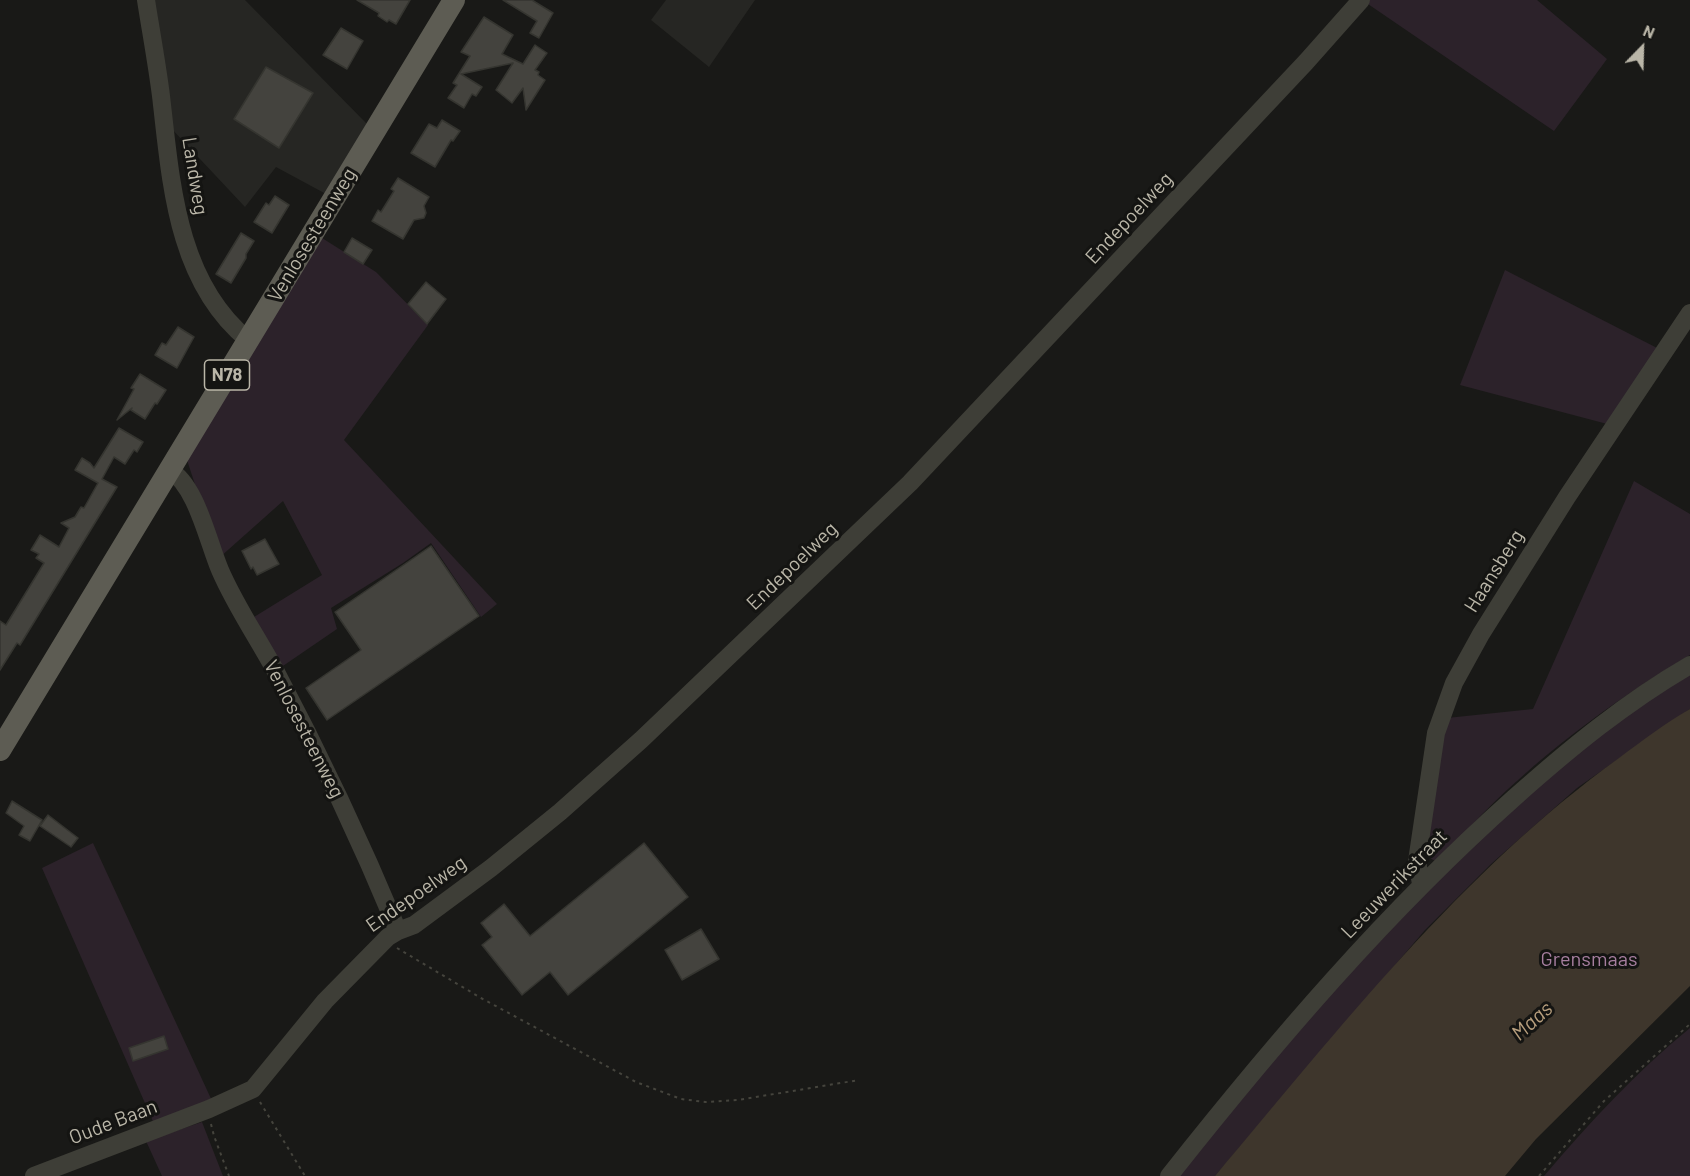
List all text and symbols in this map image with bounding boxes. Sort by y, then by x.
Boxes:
north arrow [1612,18,1672,78]
text: N [1641,20,1658,42]
street label: Landweg [177,135,213,217]
street label: Venlosesteenweg [263,164,361,306]
street label: Endepoelweg [1080,167,1178,269]
road number: N78 [204,360,250,390]
street label: Endepoelweg [742,517,842,615]
street label: Haansberg [1459,525,1529,617]
street label: Venlosesteenweg [259,656,349,802]
street label: Leeuwerikstraat [1336,825,1452,943]
street label: Endepoelweg [361,851,471,937]
park label: Grensmaas [1540,947,1638,971]
water label: Maas [1506,996,1558,1046]
street label: Oude Baan [66,1094,160,1150]

